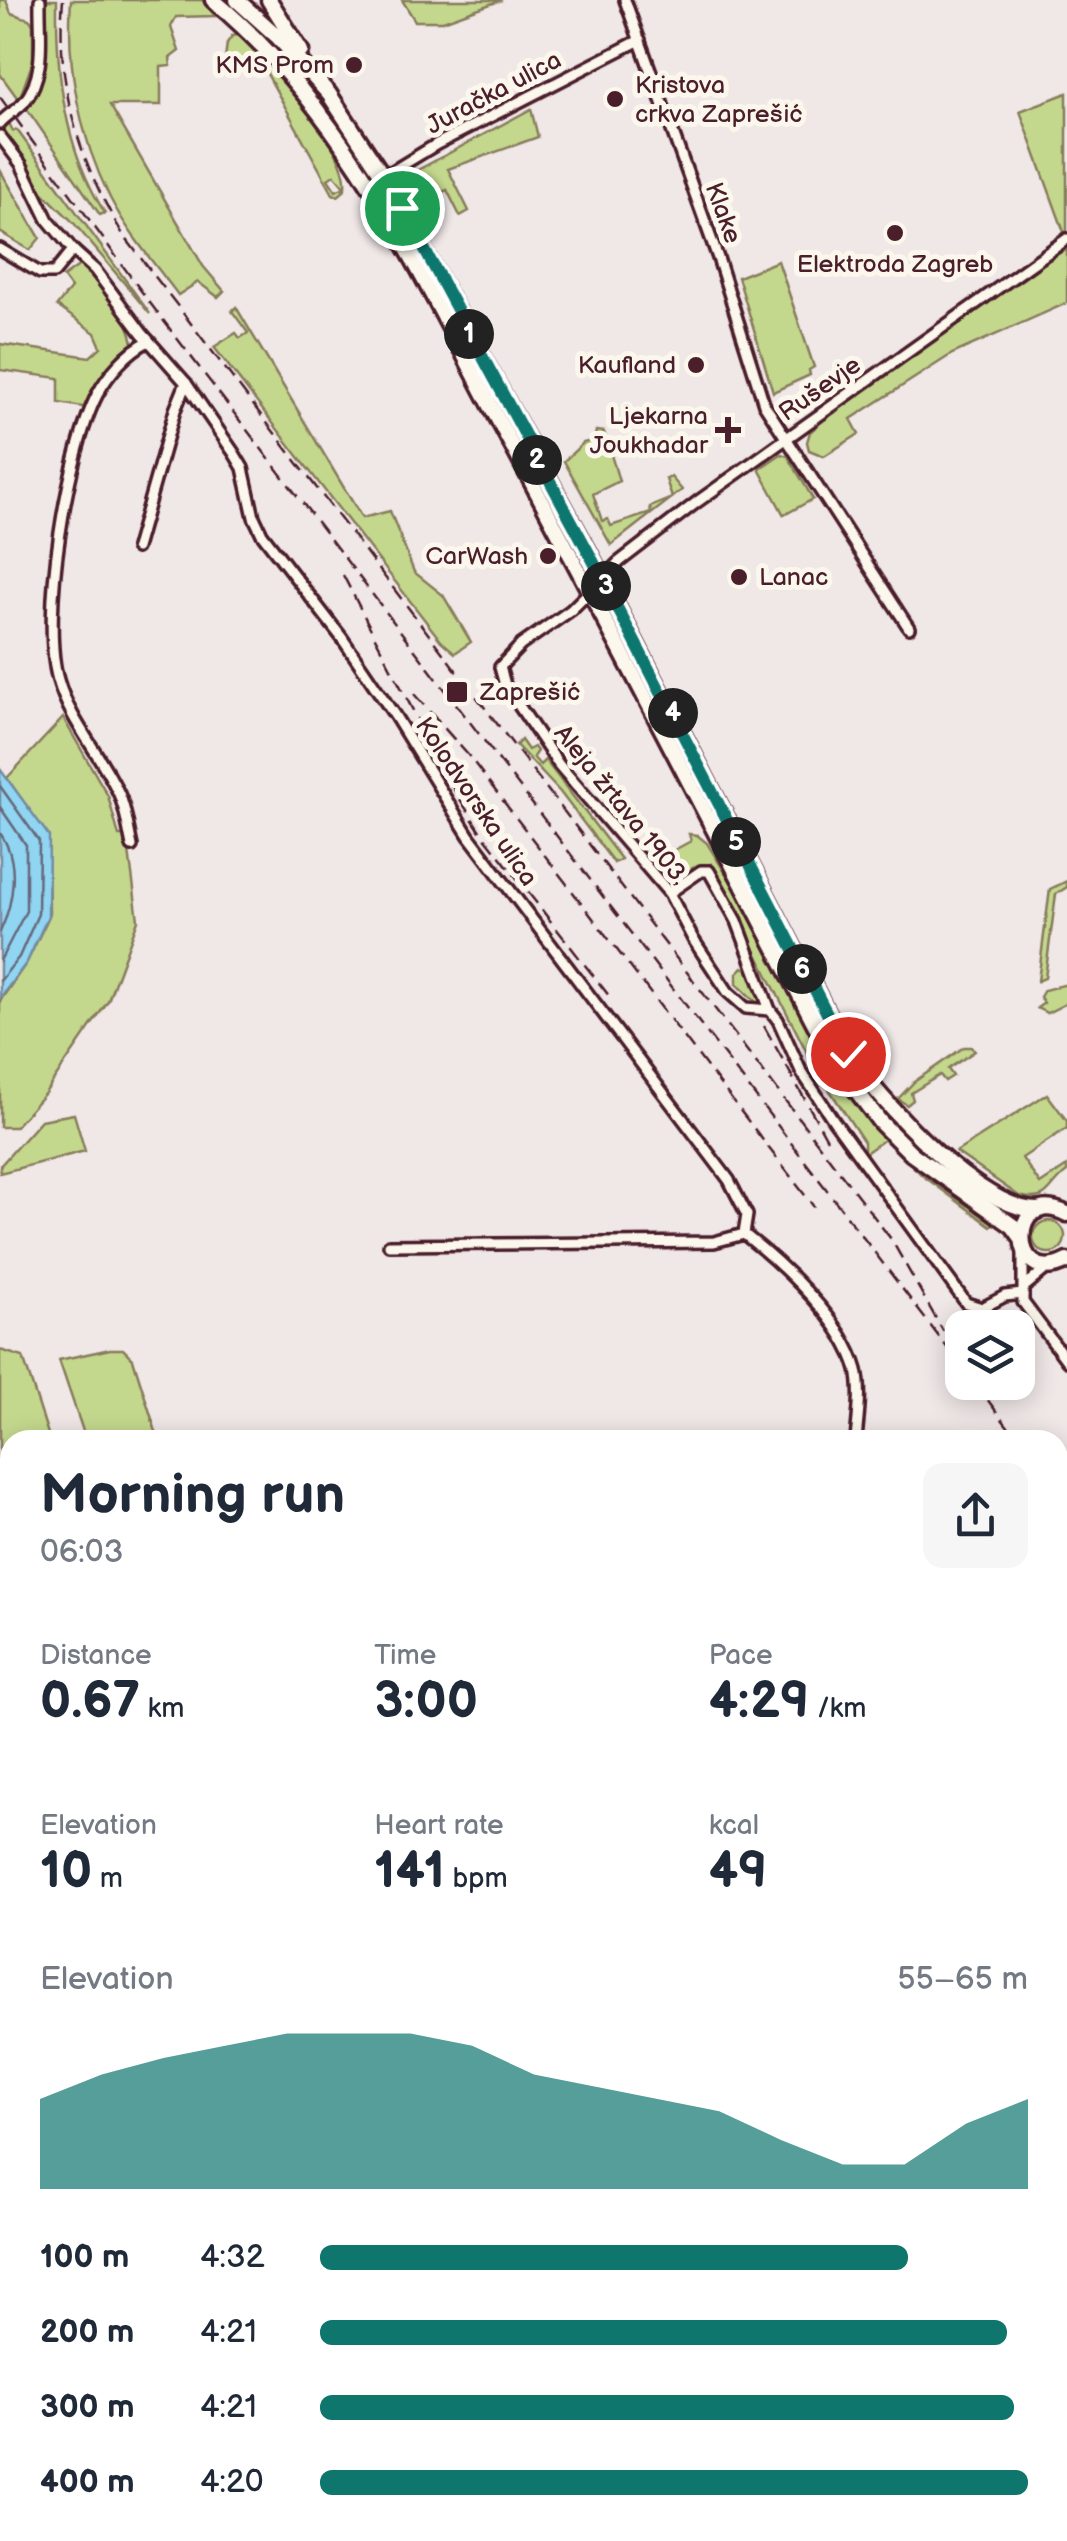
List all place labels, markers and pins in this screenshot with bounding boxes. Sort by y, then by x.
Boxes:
place label: KMS Prom [215,50,334,81]
marker: KMS Prom [343,54,365,76]
place label: Kristova crkva Zaprešić [635,70,803,130]
marker: Kristova crkva Zaprešić [604,88,626,110]
pin [360,166,445,251]
marker: Elektroda Zagreb [884,222,906,244]
place label: Elektroda Zagreb [797,249,993,280]
pin: 1 [444,309,494,359]
place label: Kaufland [578,350,676,381]
marker: Kaufland [685,354,707,376]
place label: Ljekarna Joukhadar [590,401,709,461]
marker: Ljekarna Joukhadar [717,419,739,441]
pin: 2 [512,435,562,485]
place label: CarWash [425,541,528,572]
marker: CarWash [537,545,559,567]
pin: 3 [581,561,631,611]
place label: Lanac [759,562,828,593]
marker: Lanac [728,566,750,588]
place label: Zaprešić [479,677,580,708]
marker: Zaprešić [444,679,470,705]
pin: 4 [648,688,698,738]
pin: 5 [711,817,761,867]
pin: 6 [777,944,827,994]
pin [806,1012,891,1097]

